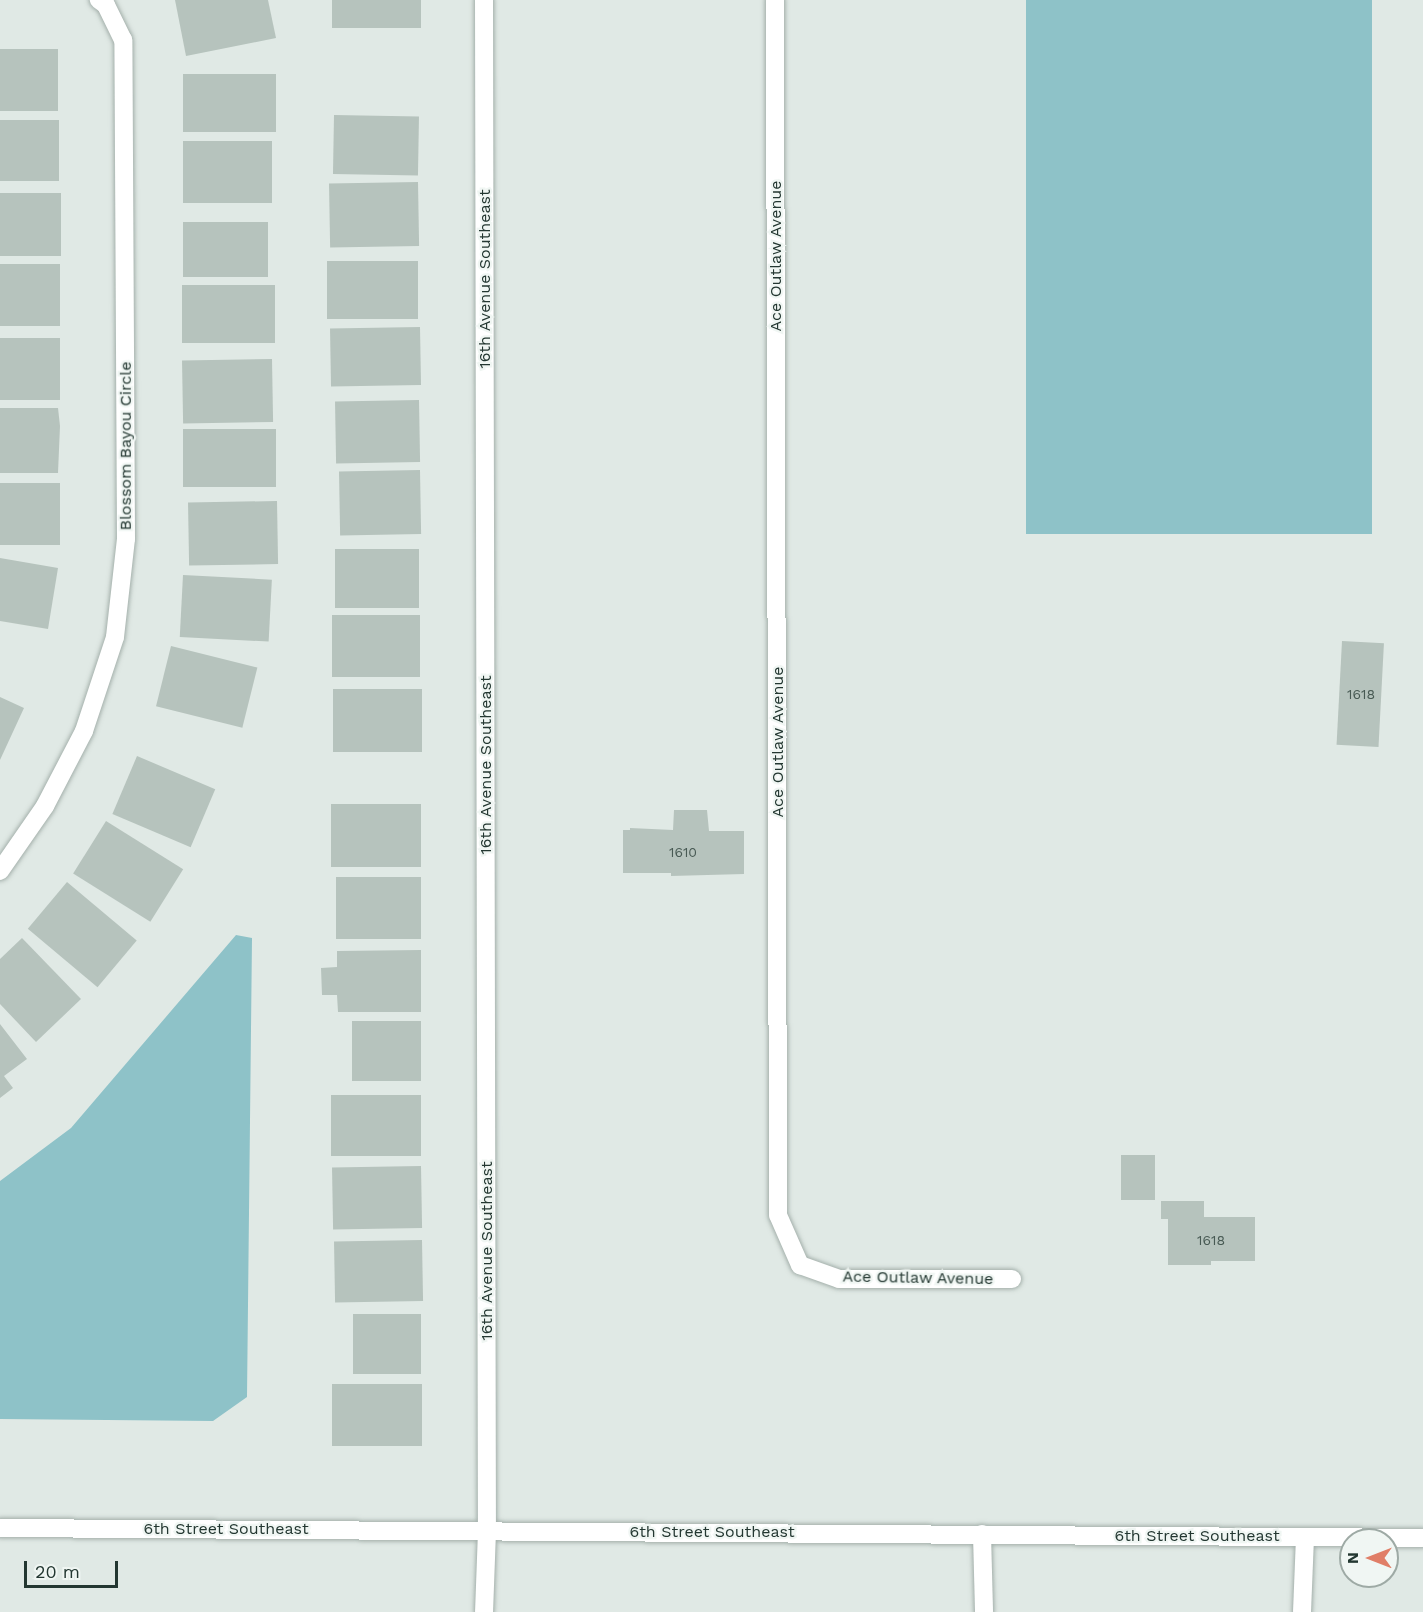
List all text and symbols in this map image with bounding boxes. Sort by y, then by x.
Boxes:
street label: Ace Outlaw Avenue [766,180,786,332]
street label: 16th Avenue Southeast [475,189,495,369]
street label: Blossom Bayou Circle [116,362,136,530]
street label: Ace Outlaw Avenue [768,666,788,818]
street label: 16th Avenue Southeast [476,675,496,855]
house number: 1618 [1347,686,1375,702]
house number: 1610 [669,844,697,860]
street label: 16th Avenue Southeast [477,1161,497,1341]
house number: 1618 [1197,1232,1225,1248]
street label: Ace Outlaw Avenue [842,1267,994,1289]
street label: 6th Street Southeast [143,1519,309,1539]
street label: 6th Street Southeast [629,1522,795,1542]
street label: 6th Street Southeast [1114,1526,1280,1546]
north arrow [1339,1528,1399,1588]
scale bar [27,1549,122,1587]
text: N [1343,1552,1362,1564]
text: 20 m [35,1561,80,1582]

